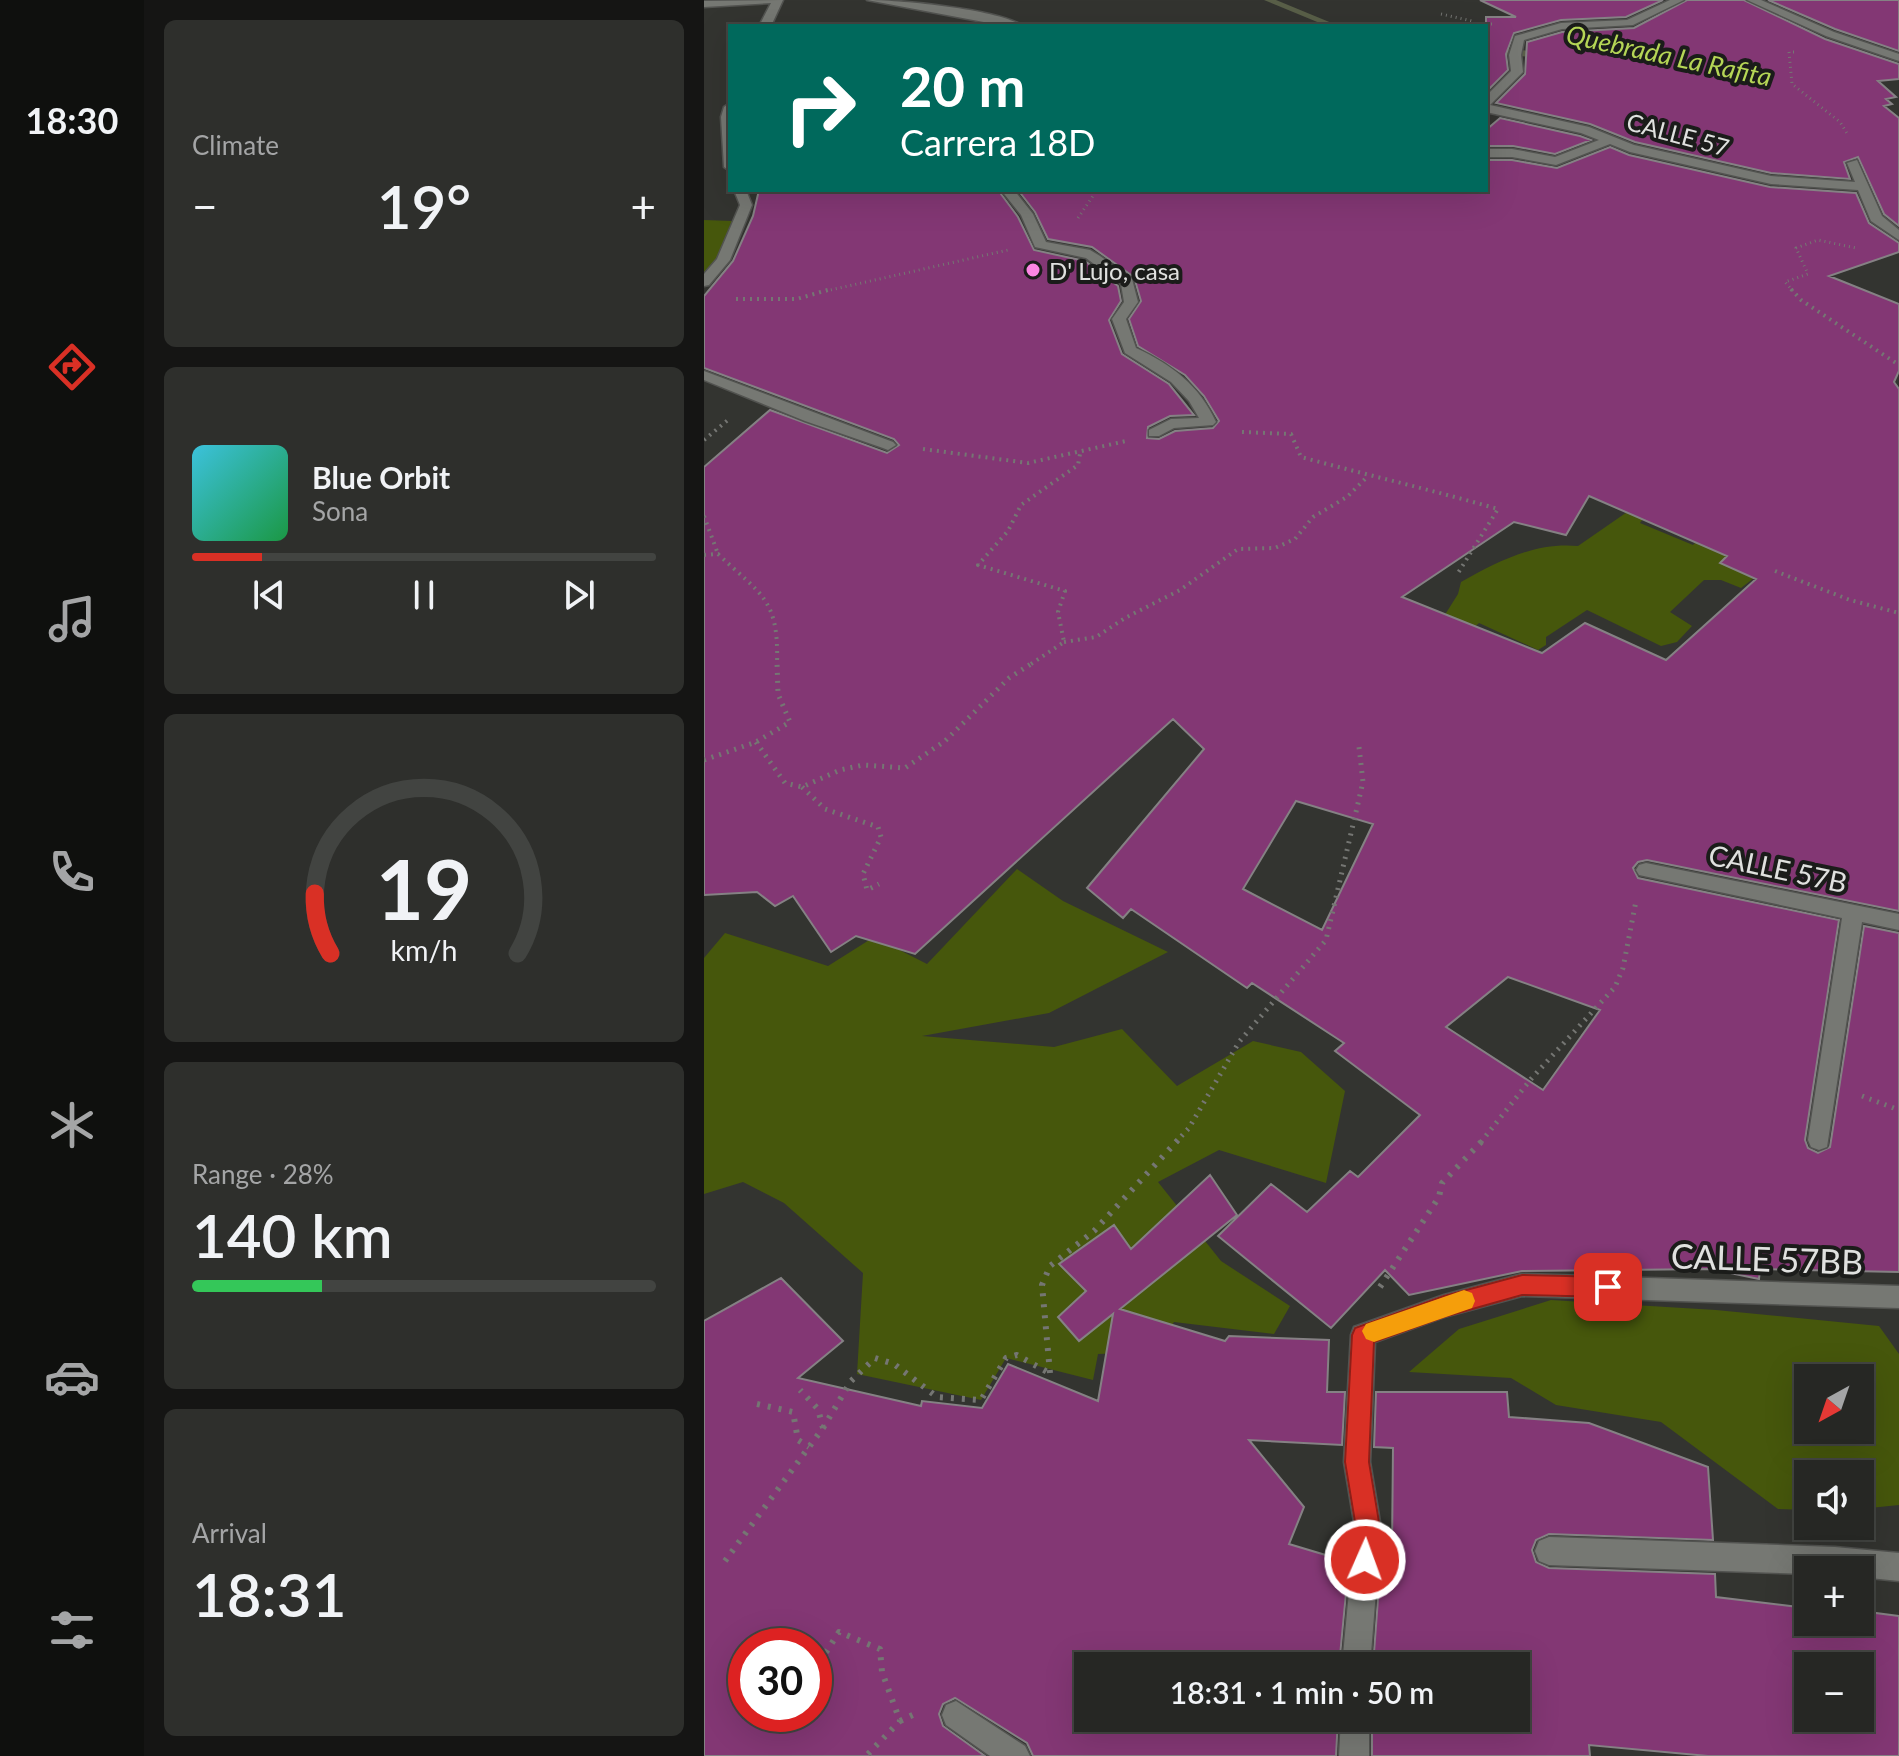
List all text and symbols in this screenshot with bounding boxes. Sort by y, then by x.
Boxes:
water label: Quebrada La Rafita [1563,18,1775,92]
text: 20 m [900,52,1025,119]
icon: right [768,56,872,160]
text: 18:30 [26,98,118,142]
street label: CALLE 57 [1624,106,1732,162]
text: Carrera 18D [900,120,1095,164]
text: Climate [192,129,279,161]
text: 19° [377,170,471,242]
text: − [192,180,218,232]
text: + [630,180,656,232]
place label: D' Lujo, casa [1049,256,1180,285]
marker: D' Lujo, casa [1024,261,1042,279]
icon: directions [44,339,100,395]
text: Blue Orbit [312,459,450,495]
text: Sona [312,495,368,527]
icon: previous [247,573,291,617]
icon: pause [402,573,446,617]
icon: next [557,573,601,617]
icon: music [44,591,100,647]
street label: CALLE 57B [1706,837,1850,899]
text: 19 [376,838,472,938]
icon: phone [44,844,100,900]
text: km/h [391,933,457,967]
icon: climate [44,1097,100,1153]
text: Range · 28% [192,1158,334,1190]
text: 140 km [192,1199,393,1271]
street label: CALLE 57BB [1670,1234,1864,1282]
pin [1574,1253,1642,1321]
icon: arrive [1586,1265,1630,1309]
icon: car [44,1349,100,1405]
north arrow [1794,1364,1874,1444]
map controls [1794,1364,1874,1732]
button: sound [1794,1460,1874,1540]
text: Arrival [192,1517,267,1549]
position arrow [1323,1518,1407,1602]
button: + [1794,1556,1874,1636]
text: 18:31 [192,1558,346,1630]
icon: filters [44,1602,100,1658]
speed limit sign: 30 [728,1628,832,1732]
button: − [1794,1652,1874,1732]
text: 18:31 · 1 min · 50 m [1170,1674,1434,1710]

